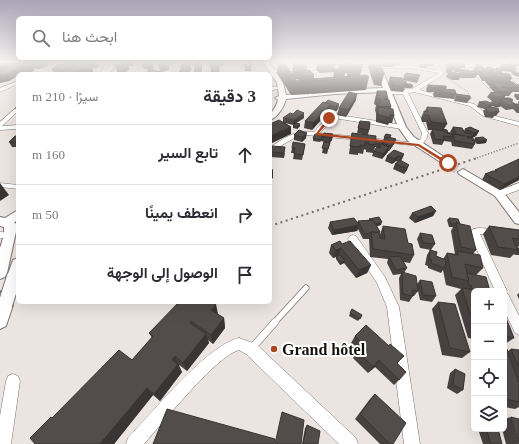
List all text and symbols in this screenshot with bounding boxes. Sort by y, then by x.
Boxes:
search box [16,16,272,60]
icon: search [30,27,52,49]
text: ابحث هنا [62,29,117,45]
text: 3 دقيقة [203,87,256,106]
text: سيرًا · 210 m [32,89,98,104]
route end [320,109,338,127]
icon: ahead [234,144,256,166]
text: تابع السير [158,145,218,161]
text: 160 m [32,147,65,162]
route start [439,154,457,172]
icon: right [234,204,256,226]
text: انعطف يمينًا [145,205,218,221]
text: 50 m [32,207,58,222]
icon: arrive [234,264,256,286]
text: الوصول إلى الوجهة [107,265,218,281]
map controls [471,288,507,432]
button: + [471,288,507,324]
button: − [471,324,507,360]
place label: Grand hôtel [282,341,366,358]
marker: Grand hôtel [269,344,279,354]
button: locate [471,360,507,396]
button: layers [471,396,507,432]

